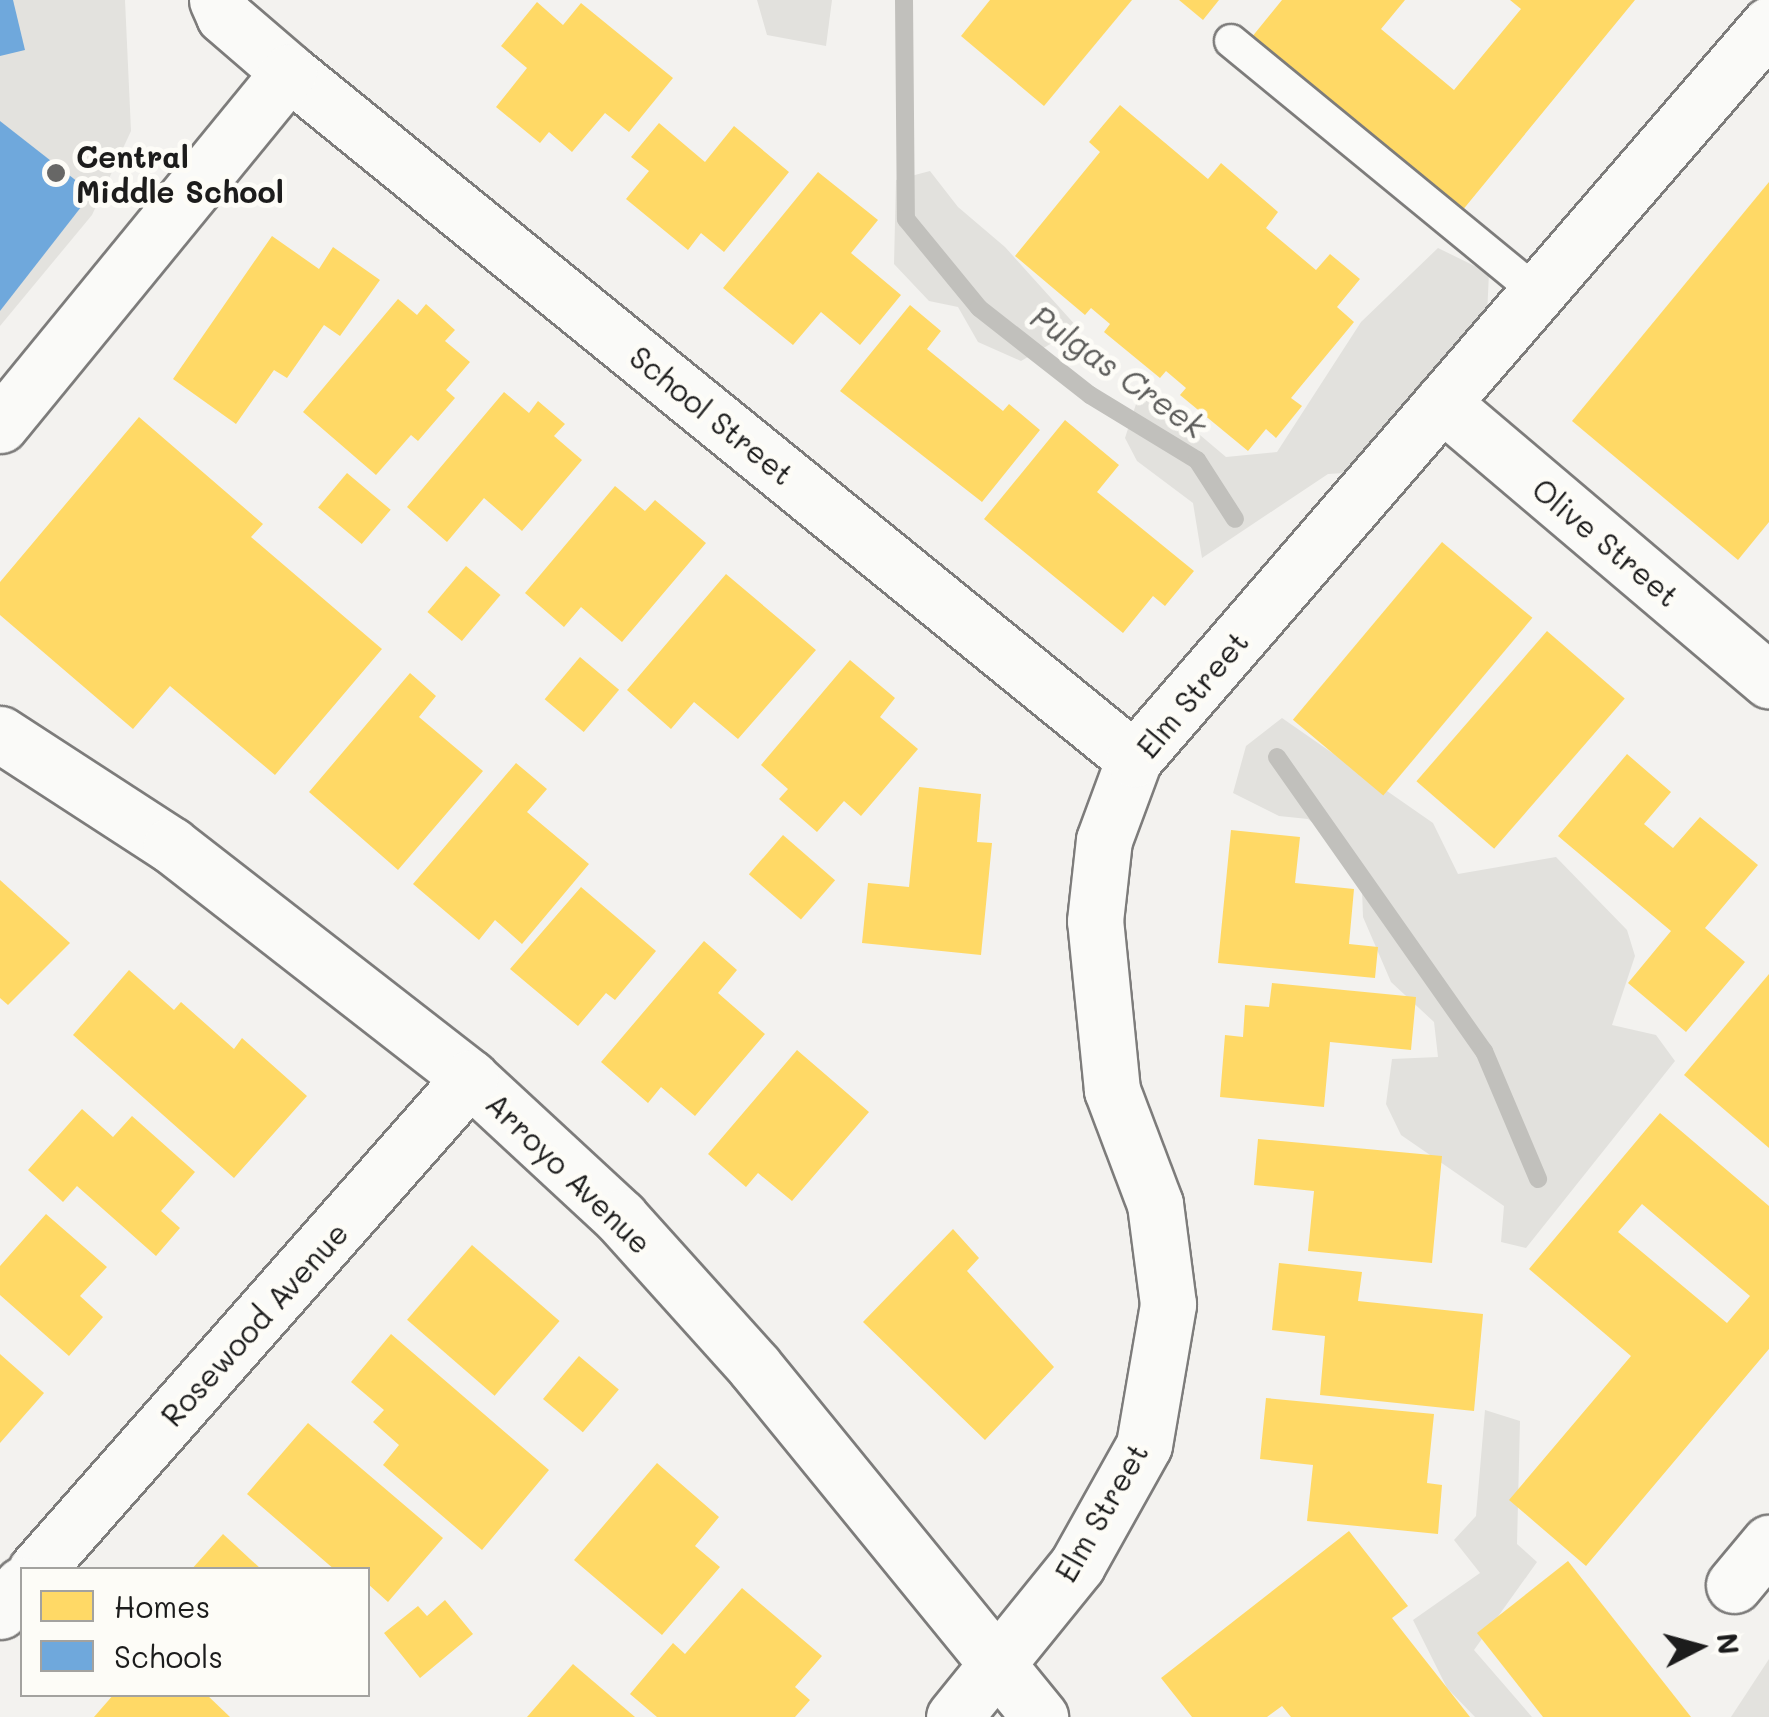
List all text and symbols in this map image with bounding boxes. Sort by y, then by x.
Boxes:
place label: Central Middle School [76,138,284,208]
marker: Central Middle School [45,162,67,184]
water label: Pulgas Creek [1024,297,1214,445]
street label: School Street [623,338,801,492]
street label: Olive Street [1525,470,1687,614]
street label: Elm Street [1129,624,1255,764]
street label: Arroyo Avenue [479,1085,659,1261]
street label: Rosewood Avenue [153,1215,355,1433]
street label: Elm Street [1047,1436,1155,1588]
legend [20,1567,370,1697]
text: Homes [114,1586,210,1626]
north arrow [1649,1597,1749,1697]
text: N [1710,1631,1748,1656]
text: Schools [114,1636,223,1676]

